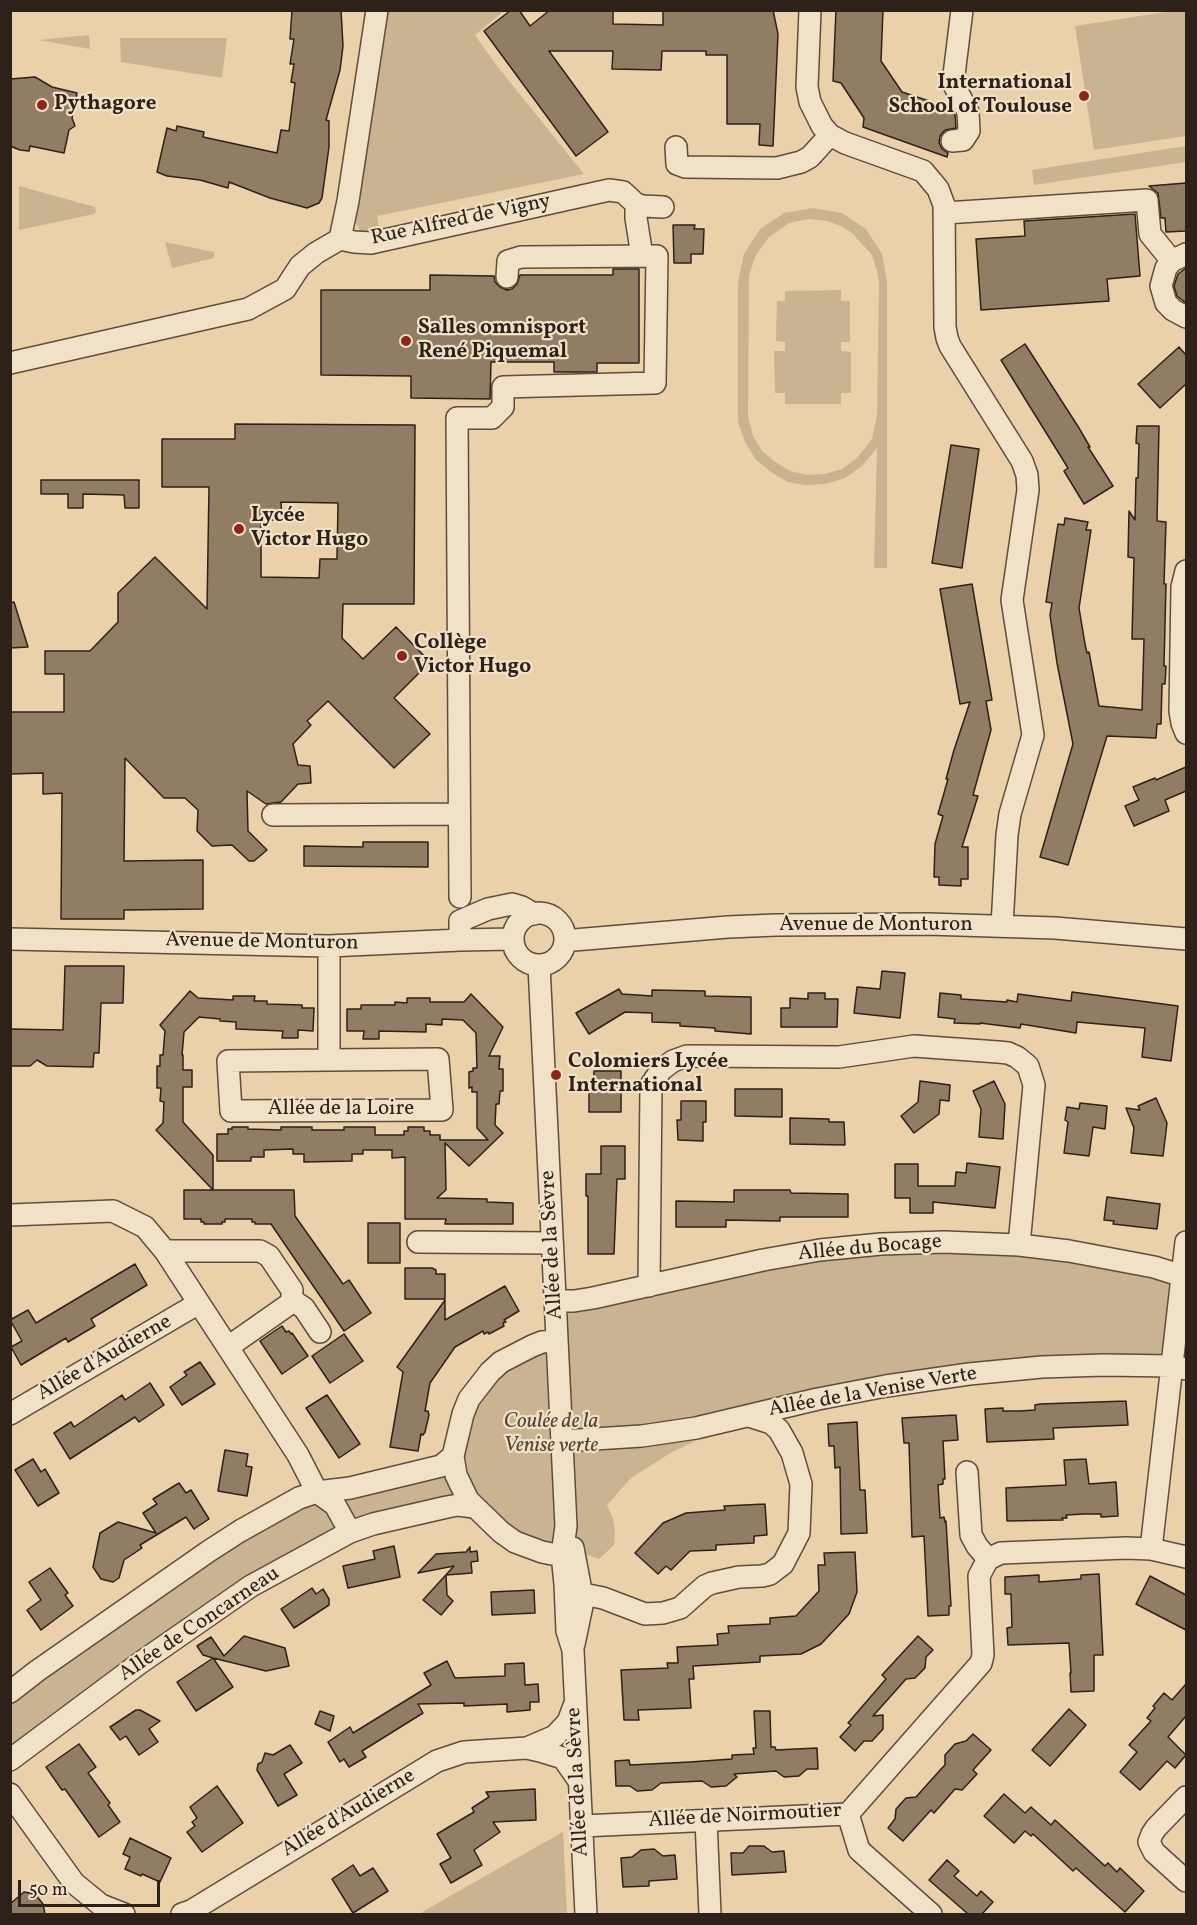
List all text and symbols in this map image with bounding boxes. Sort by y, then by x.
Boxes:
place label: International School of Toulouse [888,71,1072,121]
marker: International School of Toulouse [1077,89,1091,103]
place label: Pythagore [54,92,156,118]
marker: Pythagore [35,98,49,112]
street label: Rue Alfred de Vigny [369,190,553,252]
place label: Salles omnisport René Piquemal [418,316,586,366]
marker: Salles omnisport René Piquemal [399,334,413,348]
place label: Lycée Victor Hugo [251,504,368,554]
marker: Lycée Victor Hugo [232,522,246,536]
place label: Collège Victor Hugo [414,631,531,681]
marker: Collège Victor Hugo [395,649,409,663]
street label: Avenue de Monturon [779,913,973,939]
street label: Avenue de Monturon [165,929,359,957]
place label: Colomiers Lycée International [568,1050,728,1100]
marker: Colomiers Lycée International [549,1068,563,1082]
street label: Allée de la Loire [268,1097,414,1123]
street label: Allée de la Sèvre [537,1170,569,1320]
street label: Allée du Bocage [797,1230,943,1268]
street label: Allée d'Audierne [33,1310,177,1408]
street label: Allée de la Venise Verte [767,1362,979,1424]
park label: Coulée de la Venise verte [504,1410,598,1460]
street label: Allée de Concarneau [115,1562,285,1688]
street label: Allée de la Sèvre [563,1707,595,1857]
street label: Allée d'Audierne [278,1764,420,1864]
street label: Allée de Noirmoutier [648,1799,842,1835]
scale bar [21,1868,164,1906]
text: 50 m [29,1878,68,1903]

